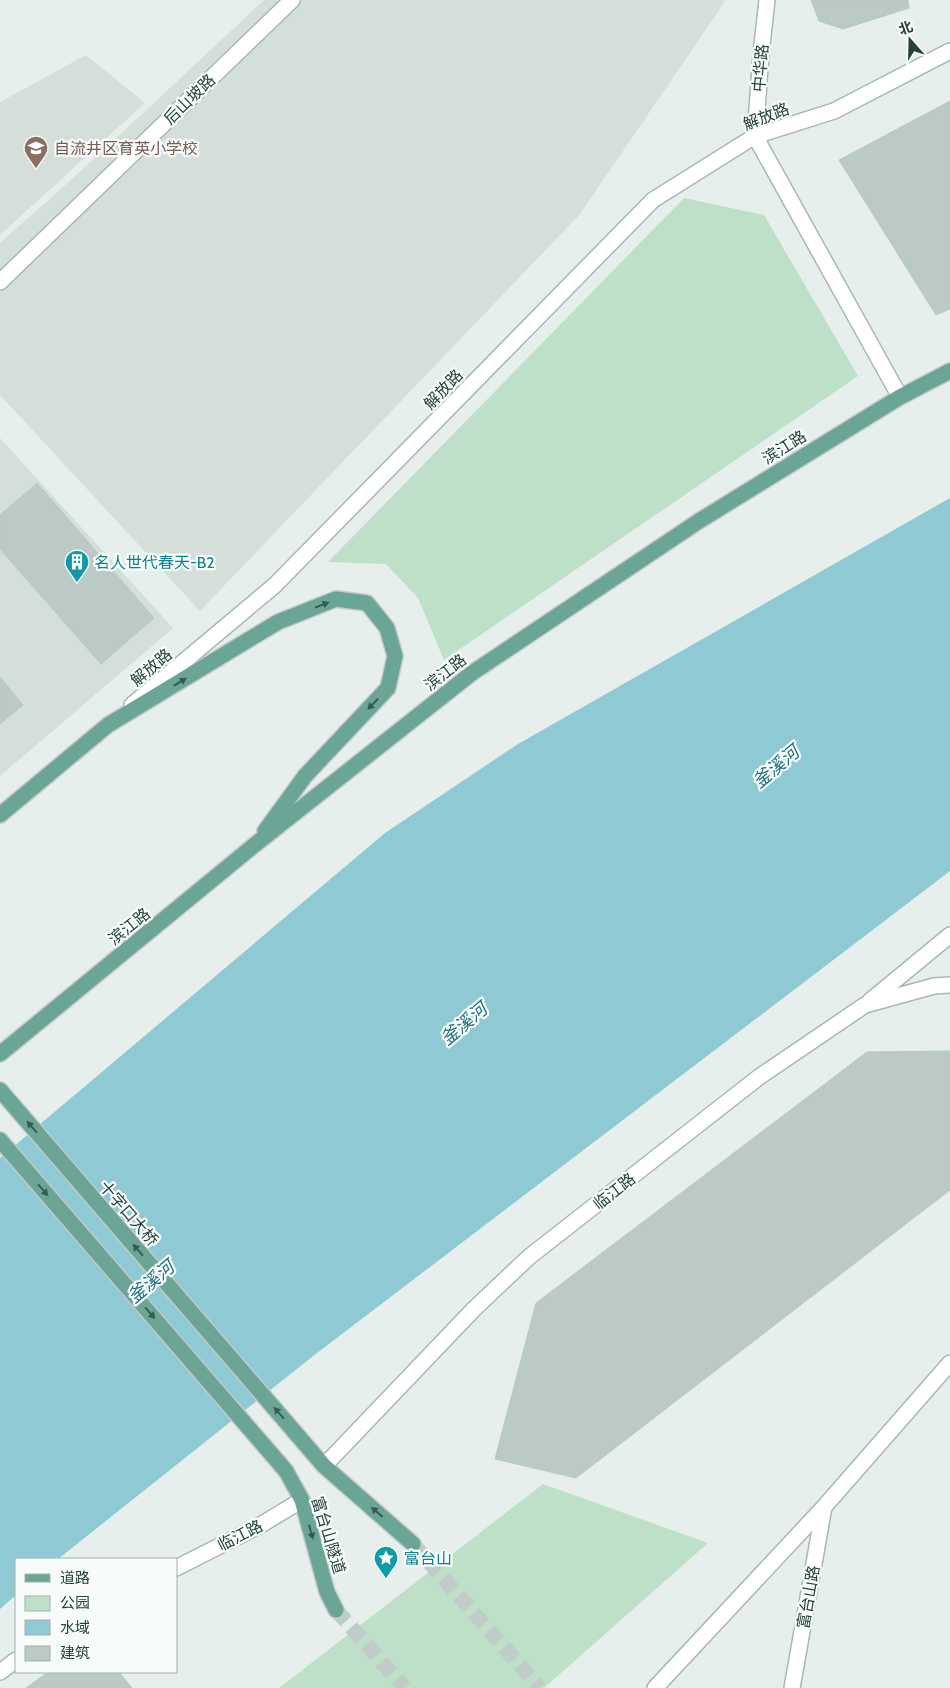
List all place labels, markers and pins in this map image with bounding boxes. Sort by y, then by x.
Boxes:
school or university icon: 自流井区育英小学校 [23,135,49,169]
place label: 自流井区育英小学校 [54,139,198,158]
building icon: 名人世代春天-B2 [64,549,90,583]
place label: 名人世代春天-B2 [94,553,215,572]
place icon: 富台山 [373,1545,399,1579]
place label: 富台山 [404,1549,452,1568]

